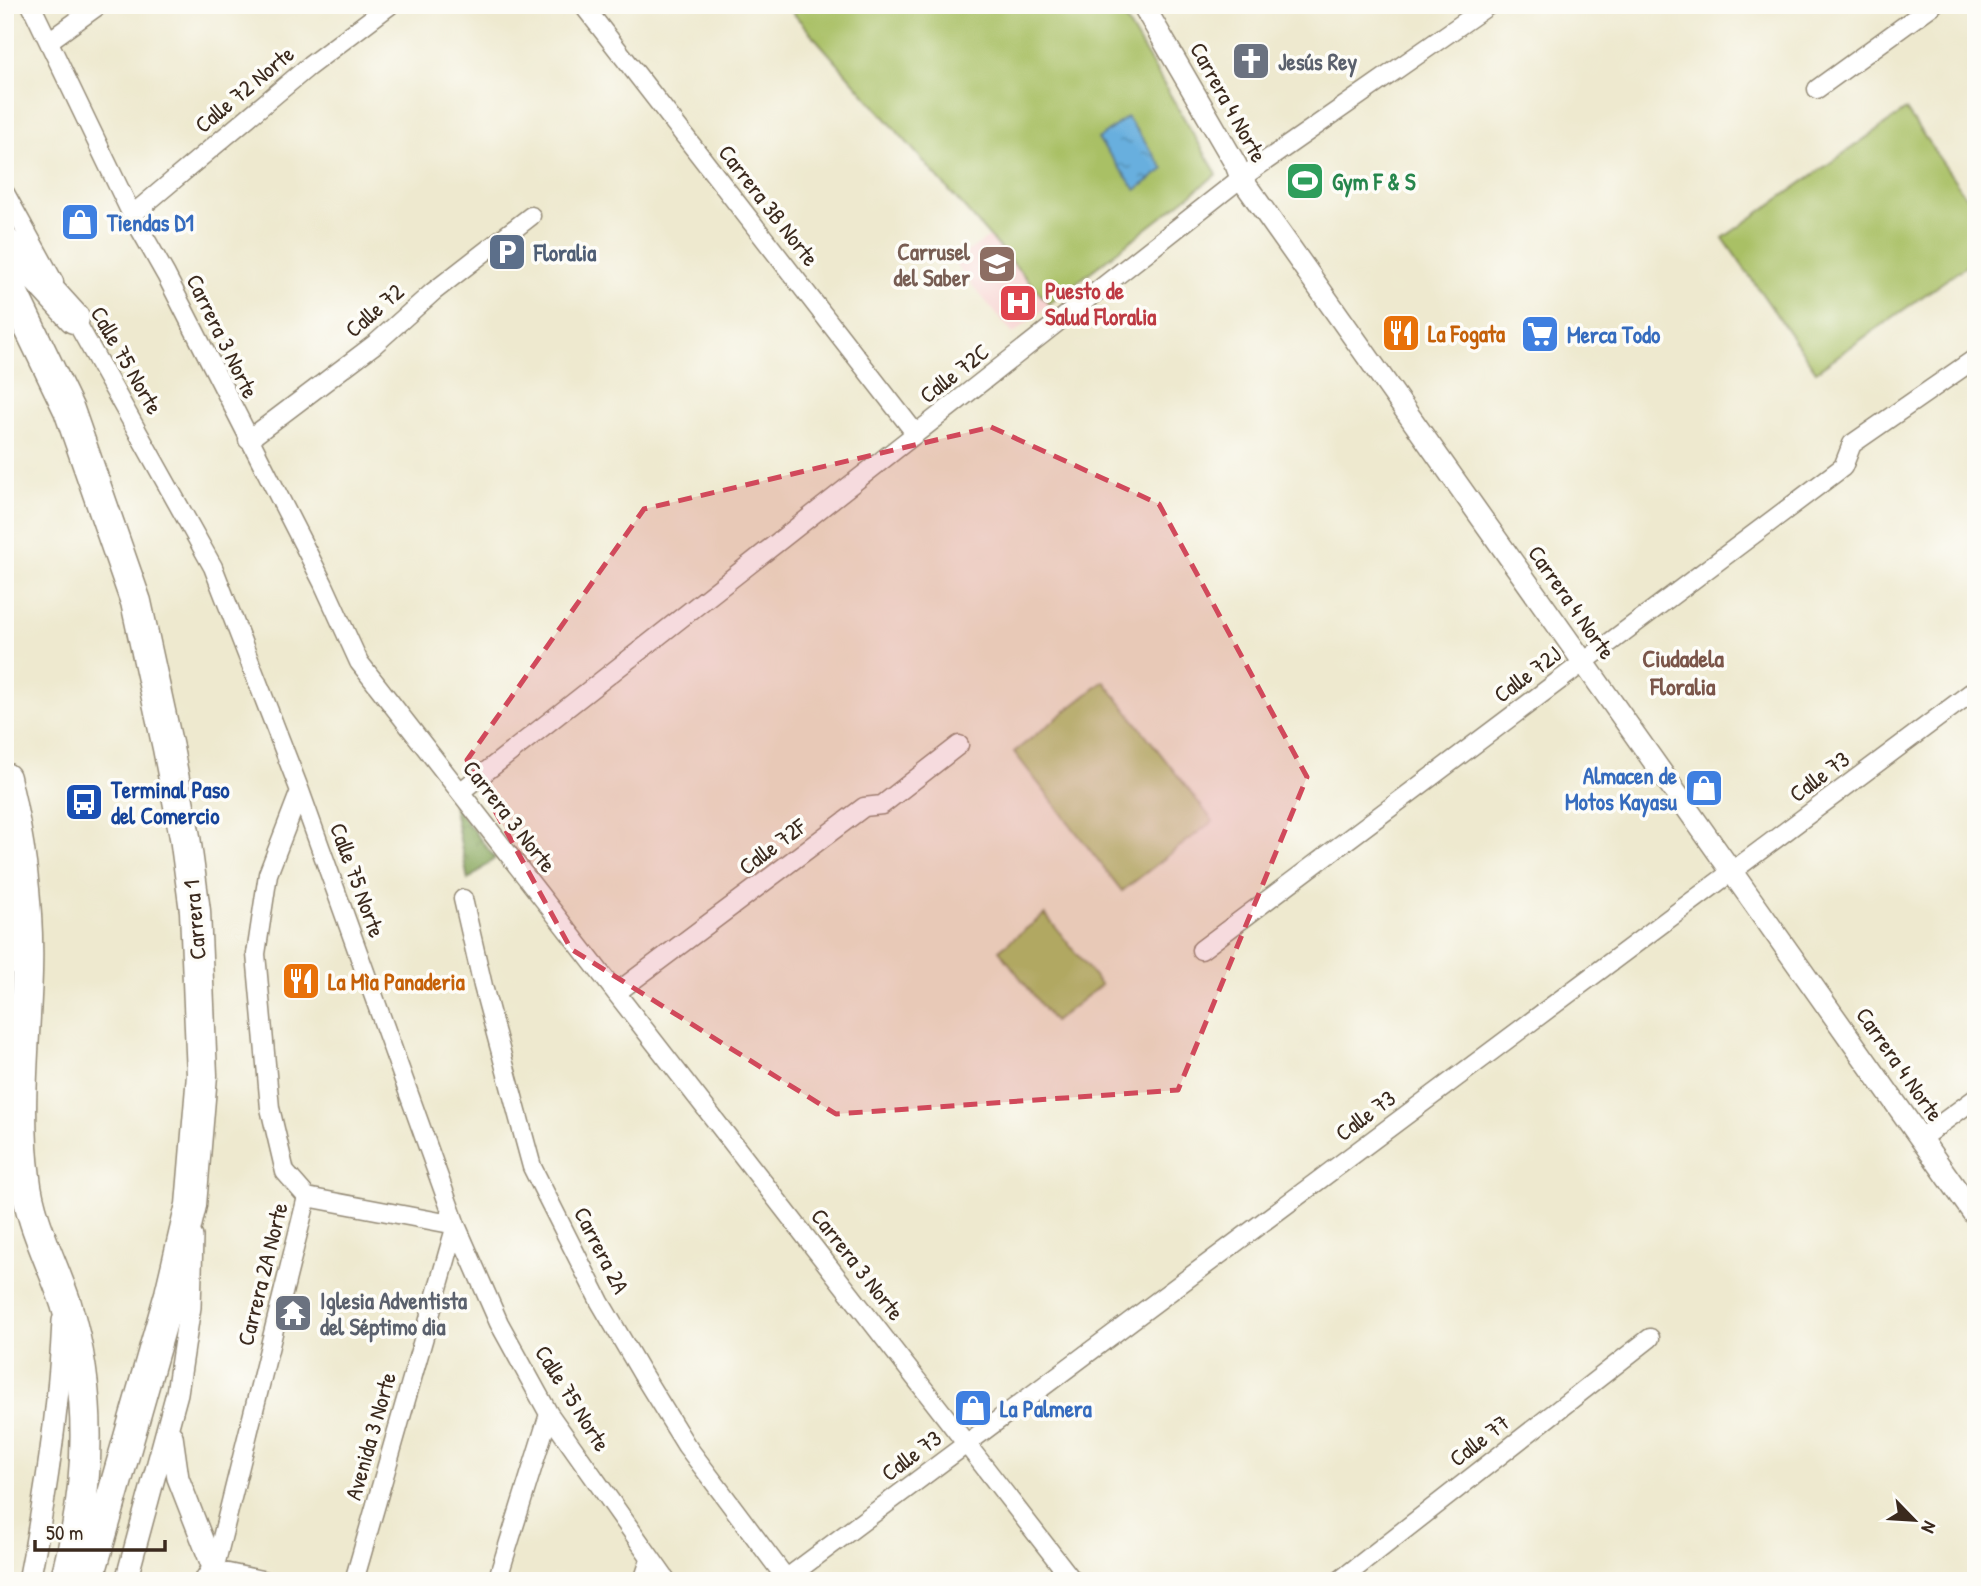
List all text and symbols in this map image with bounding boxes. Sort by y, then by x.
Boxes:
street label: Carrera 4 Norte [1183,36,1275,168]
street label: Calle 72 Norte [188,38,300,140]
church icon: Jesús Rey [1230,40,1272,82]
place label: Jesús Rey [1278,46,1357,78]
street label: Carrera 3B Norte [712,138,826,272]
sports icon: Gym F & S [1284,160,1326,202]
place label: Gym F & S [1332,166,1416,198]
shop icon: Tiendas D1 [59,201,101,243]
place label: Tiendas D1 [106,207,194,238]
parking icon: Floralia [486,231,528,273]
place label: Carrusel del Saber [893,236,971,293]
place label: Floralia [533,237,596,268]
school or university icon: Carrusel del Saber [976,243,1018,285]
street label: Carrera 3 Norte [180,269,266,403]
place label: Puesto de Salud Floralia [1045,275,1156,332]
street label: Calle 72 [338,276,410,344]
hospital icon: Puesto de Salud Floralia [997,282,1039,324]
street label: Calle 75 Norte [84,300,170,420]
restaurant icon: La Fogata [1380,312,1422,354]
supermarket icon: Merca Todo [1519,313,1561,355]
place label: La Fogata [1428,318,1505,350]
place label: Merca Todo [1567,319,1661,350]
street label: Calle 72C [913,336,995,410]
street label: Carrera 4 Norte [1521,539,1623,665]
street label: Calle 72J [1487,639,1567,709]
district label: Ciudadela Floralia [1642,642,1724,702]
street label: Calle 73 [1783,743,1855,809]
street label: Carrera 3 Norte [456,753,564,879]
place label: Almacen de Motos Kayasu [1565,760,1678,818]
shop icon: Almacen de Motos Kayasu [1683,767,1725,809]
place label: Terminal Paso del Comercio [110,774,230,831]
bus stop icon: Terminal Paso del Comercio [63,781,105,823]
street label: Calle 72F [732,810,813,881]
street label: Calle 75 Norte [323,818,393,942]
street label: Carrera 1 [175,879,213,961]
restaurant icon: La Mìa Panaderia [280,960,322,1002]
place label: La Mìa Panaderia [328,966,465,997]
street label: Carrera 4 Norte [1849,1001,1951,1127]
street label: Calle 73 [1329,1082,1401,1148]
street label: Carrera 2A Norte [229,1199,295,1349]
street label: Carrera 2A [567,1201,637,1299]
street label: Carrera 3 Norte [804,1201,912,1327]
place label: Iglesia Adventista del Séptimo dia [320,1285,467,1343]
temple icon: Iglesia Adventista del Séptimo dia [272,1292,314,1334]
street label: Calle 75 Norte [528,1339,618,1457]
street label: Avenida 3 Norte [337,1369,403,1503]
shop icon: La Palmera [952,1387,994,1429]
place label: La Palmera [1000,1393,1092,1424]
street label: Calle 77 [1442,1407,1516,1473]
street label: Calle 73 [875,1422,947,1488]
north arrow [1880,1484,1950,1554]
scale bar [35,1509,164,1553]
text: N [1915,1517,1943,1537]
text: 50 m [46,1518,83,1547]

